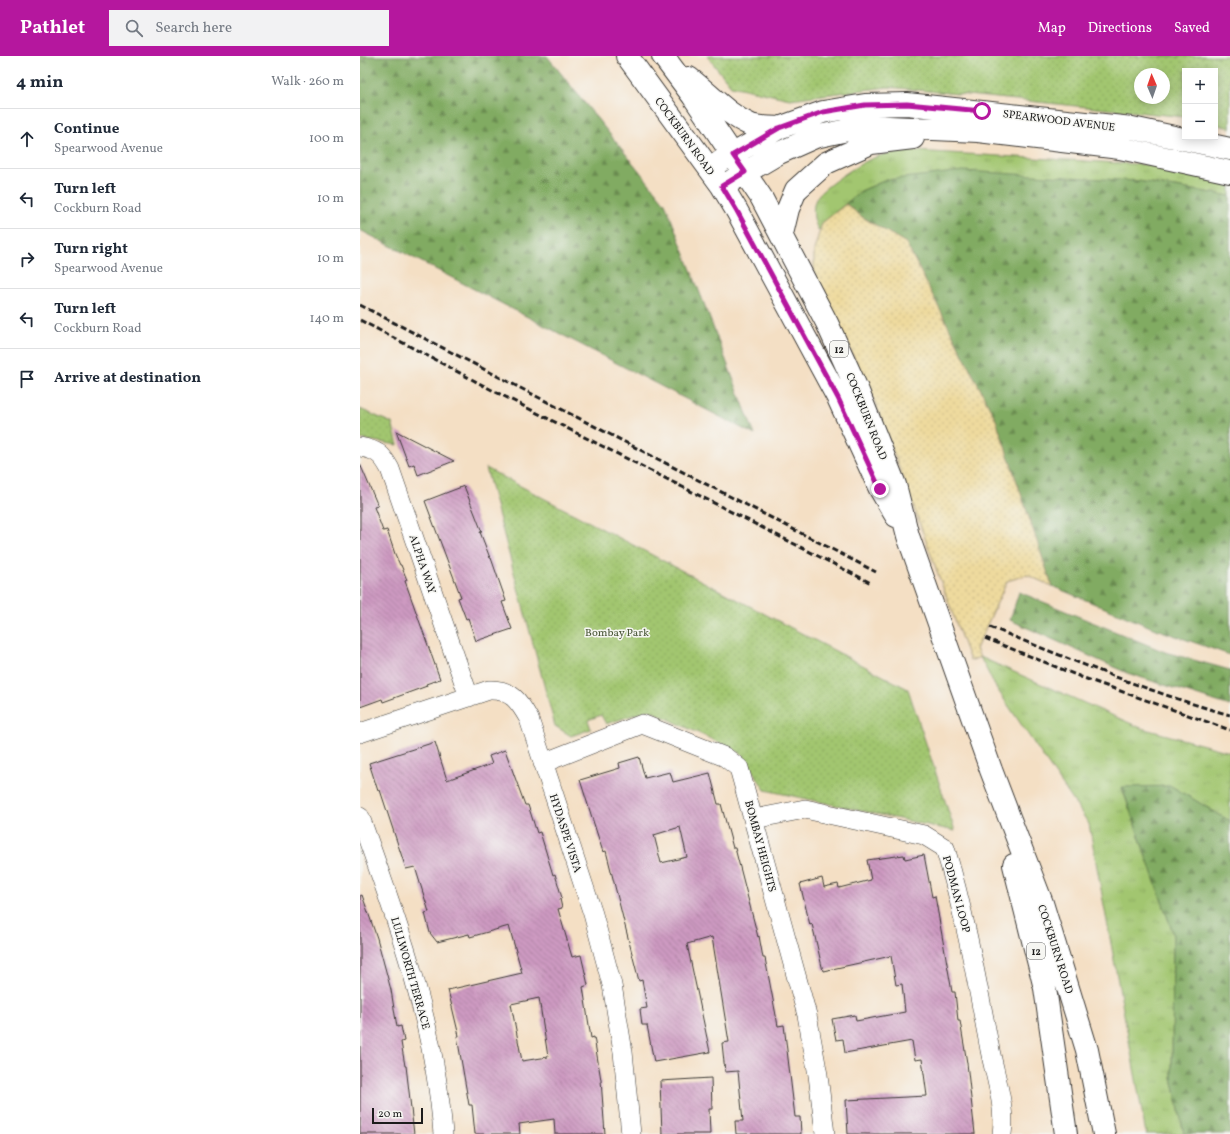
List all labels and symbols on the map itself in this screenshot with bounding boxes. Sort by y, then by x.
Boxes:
north arrow [1134,68,1170,104]
street label: COCKBURN ROAD [650,95,717,179]
route start [973,102,991,120]
street label: SPEARWOOD AVENUE [1002,107,1116,136]
road number: 12 [830,341,848,357]
street label: COCKBURN ROAD [841,371,890,462]
route end [871,480,889,498]
street label: ALPHA WAY [404,533,439,596]
park label: Bombay Park [585,626,649,641]
street label: HYDASPE VISTA [545,792,584,875]
street label: BOMBAY HEIGHTS [740,799,779,894]
street label: PODMAN LOOP [938,854,973,935]
street label: COCKBURN ROAD [1033,903,1076,996]
street label: LULLWORTH TERRACE [386,915,433,1032]
road number: 12 [1027,943,1045,959]
scale bar [372,1106,423,1125]

